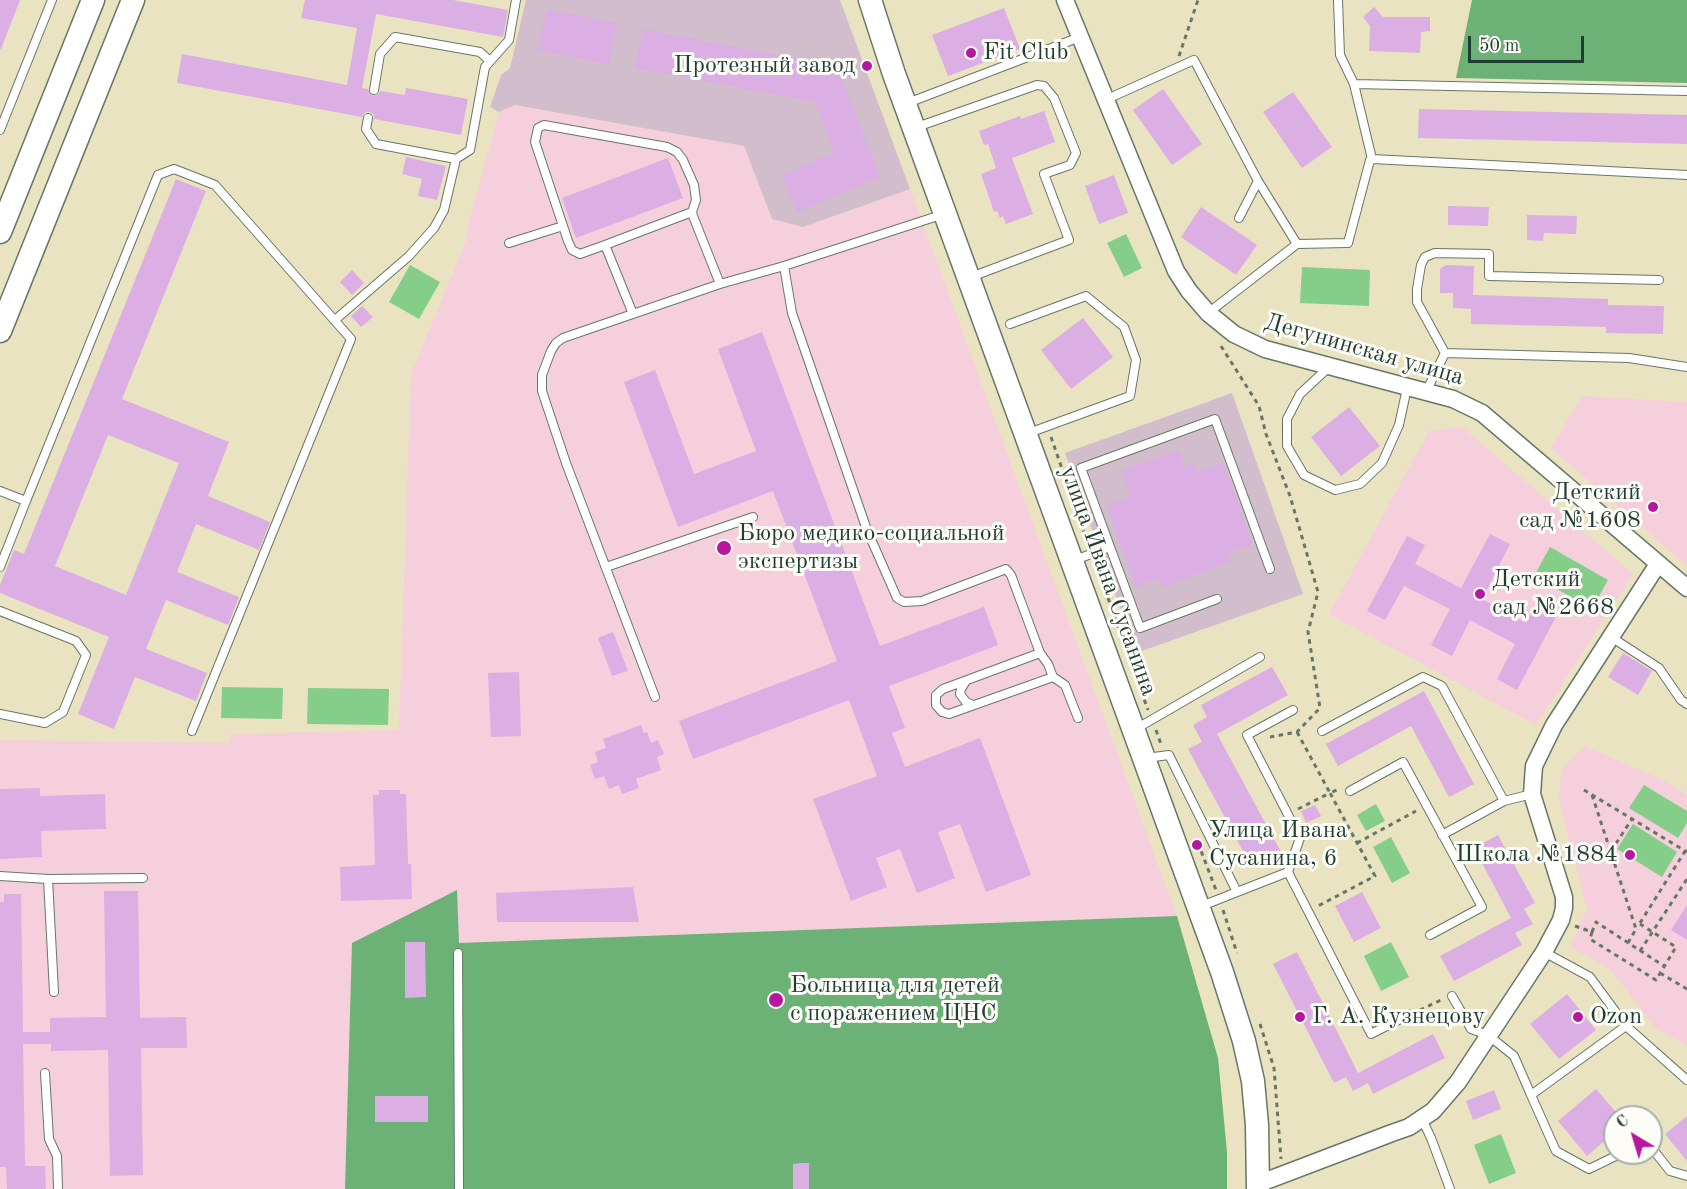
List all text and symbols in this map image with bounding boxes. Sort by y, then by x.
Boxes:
scale bar [1471,24,1586,62]
text: 50 m [1479,37,1519,55]
place label: Fit Club [983,39,1068,67]
marker: Fit Club [964,46,978,60]
place label: Протезный завод [674,52,855,80]
marker: Протезный завод [860,59,874,73]
street label: Дегунинская улица [1261,308,1467,392]
street label: улица Ивана Сусанина [1053,462,1163,700]
place label: Детский сад №1608 [1519,479,1641,535]
marker: Детский сад №1608 [1646,500,1660,514]
place label: Бюро медико-социальной экспертизы [738,520,1005,576]
marker: Бюро медико-социальной экспертизы [715,539,733,557]
place label: Детский сад №2668 [1492,566,1614,622]
marker: Детский сад №2668 [1473,587,1487,601]
place label: Улица Ивана Сусанина, 6 [1209,817,1348,873]
marker: Улица Ивана Сусанина, 6 [1190,838,1204,852]
place label: Школа №1884 [1456,841,1618,869]
marker: Школа №1884 [1623,848,1637,862]
place label: Больница для детей с поражением ЦНС [790,972,1000,1028]
marker: Больница для детей с поражением ЦНС [767,991,785,1009]
place label: Г. А. Кузнецову [1312,1003,1485,1031]
place label: Ozon [1590,1003,1642,1031]
marker: Г. А. Кузнецову [1293,1010,1307,1024]
marker: Ozon [1571,1010,1585,1024]
north arrow [1603,1105,1663,1165]
text: С [1614,1113,1632,1132]

